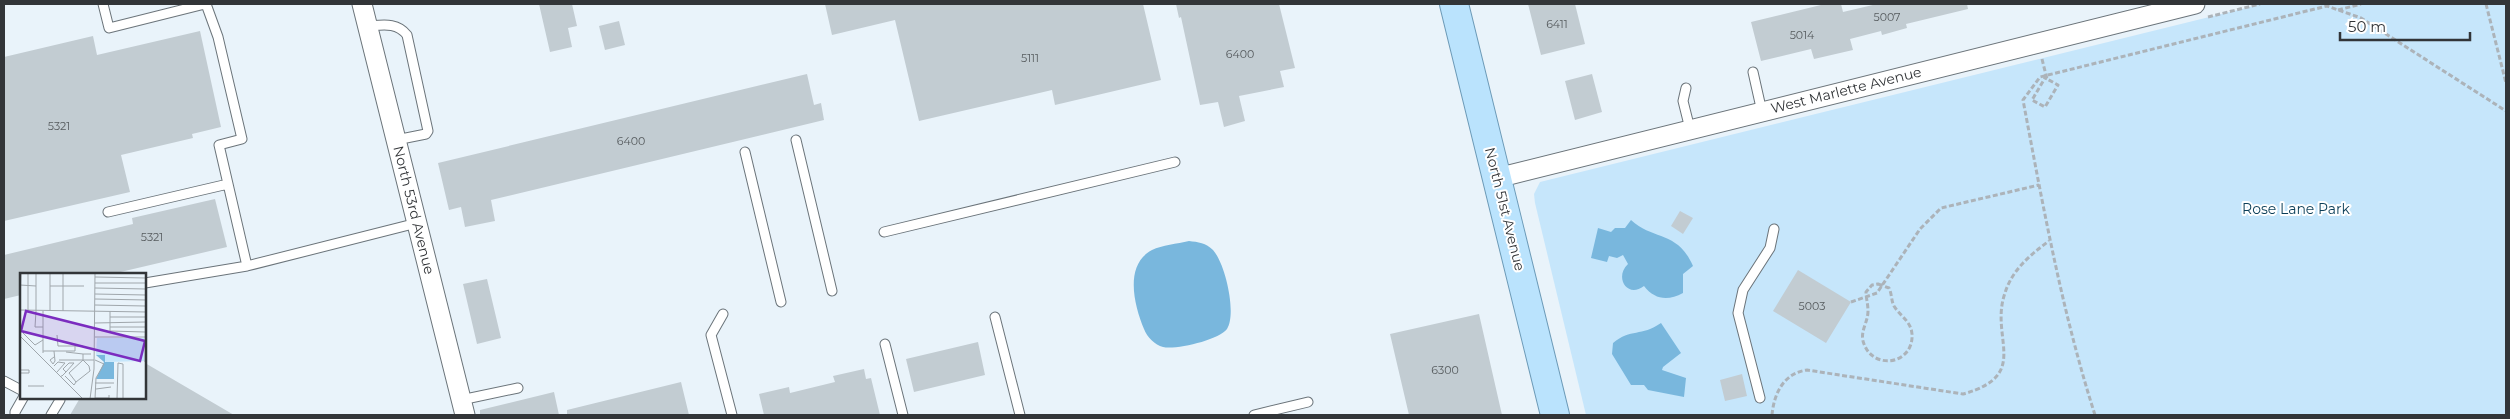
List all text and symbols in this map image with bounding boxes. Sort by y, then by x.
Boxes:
house number: 5007 [1873,10,1901,24]
scale bar [2340,10,2470,42]
house number: 6411 [1546,17,1568,31]
text: 50 m [2348,17,2386,36]
house number: 5014 [1790,28,1815,42]
house number: 6400 [1226,47,1254,61]
house number: 5111 [1021,51,1039,65]
street label: West Marlette Avenue [1769,63,1923,117]
house number: 5321 [48,119,70,133]
house number: 6400 [617,134,645,148]
street label: North 53rd Avenue [389,144,439,276]
street label: North 51st Avenue [1481,145,1529,273]
park label: Rose Lane Park [2242,200,2351,218]
house number: 5321 [141,230,163,244]
inset map [20,273,146,399]
house number: 5003 [1799,299,1825,313]
house number: 6300 [1431,363,1459,377]

